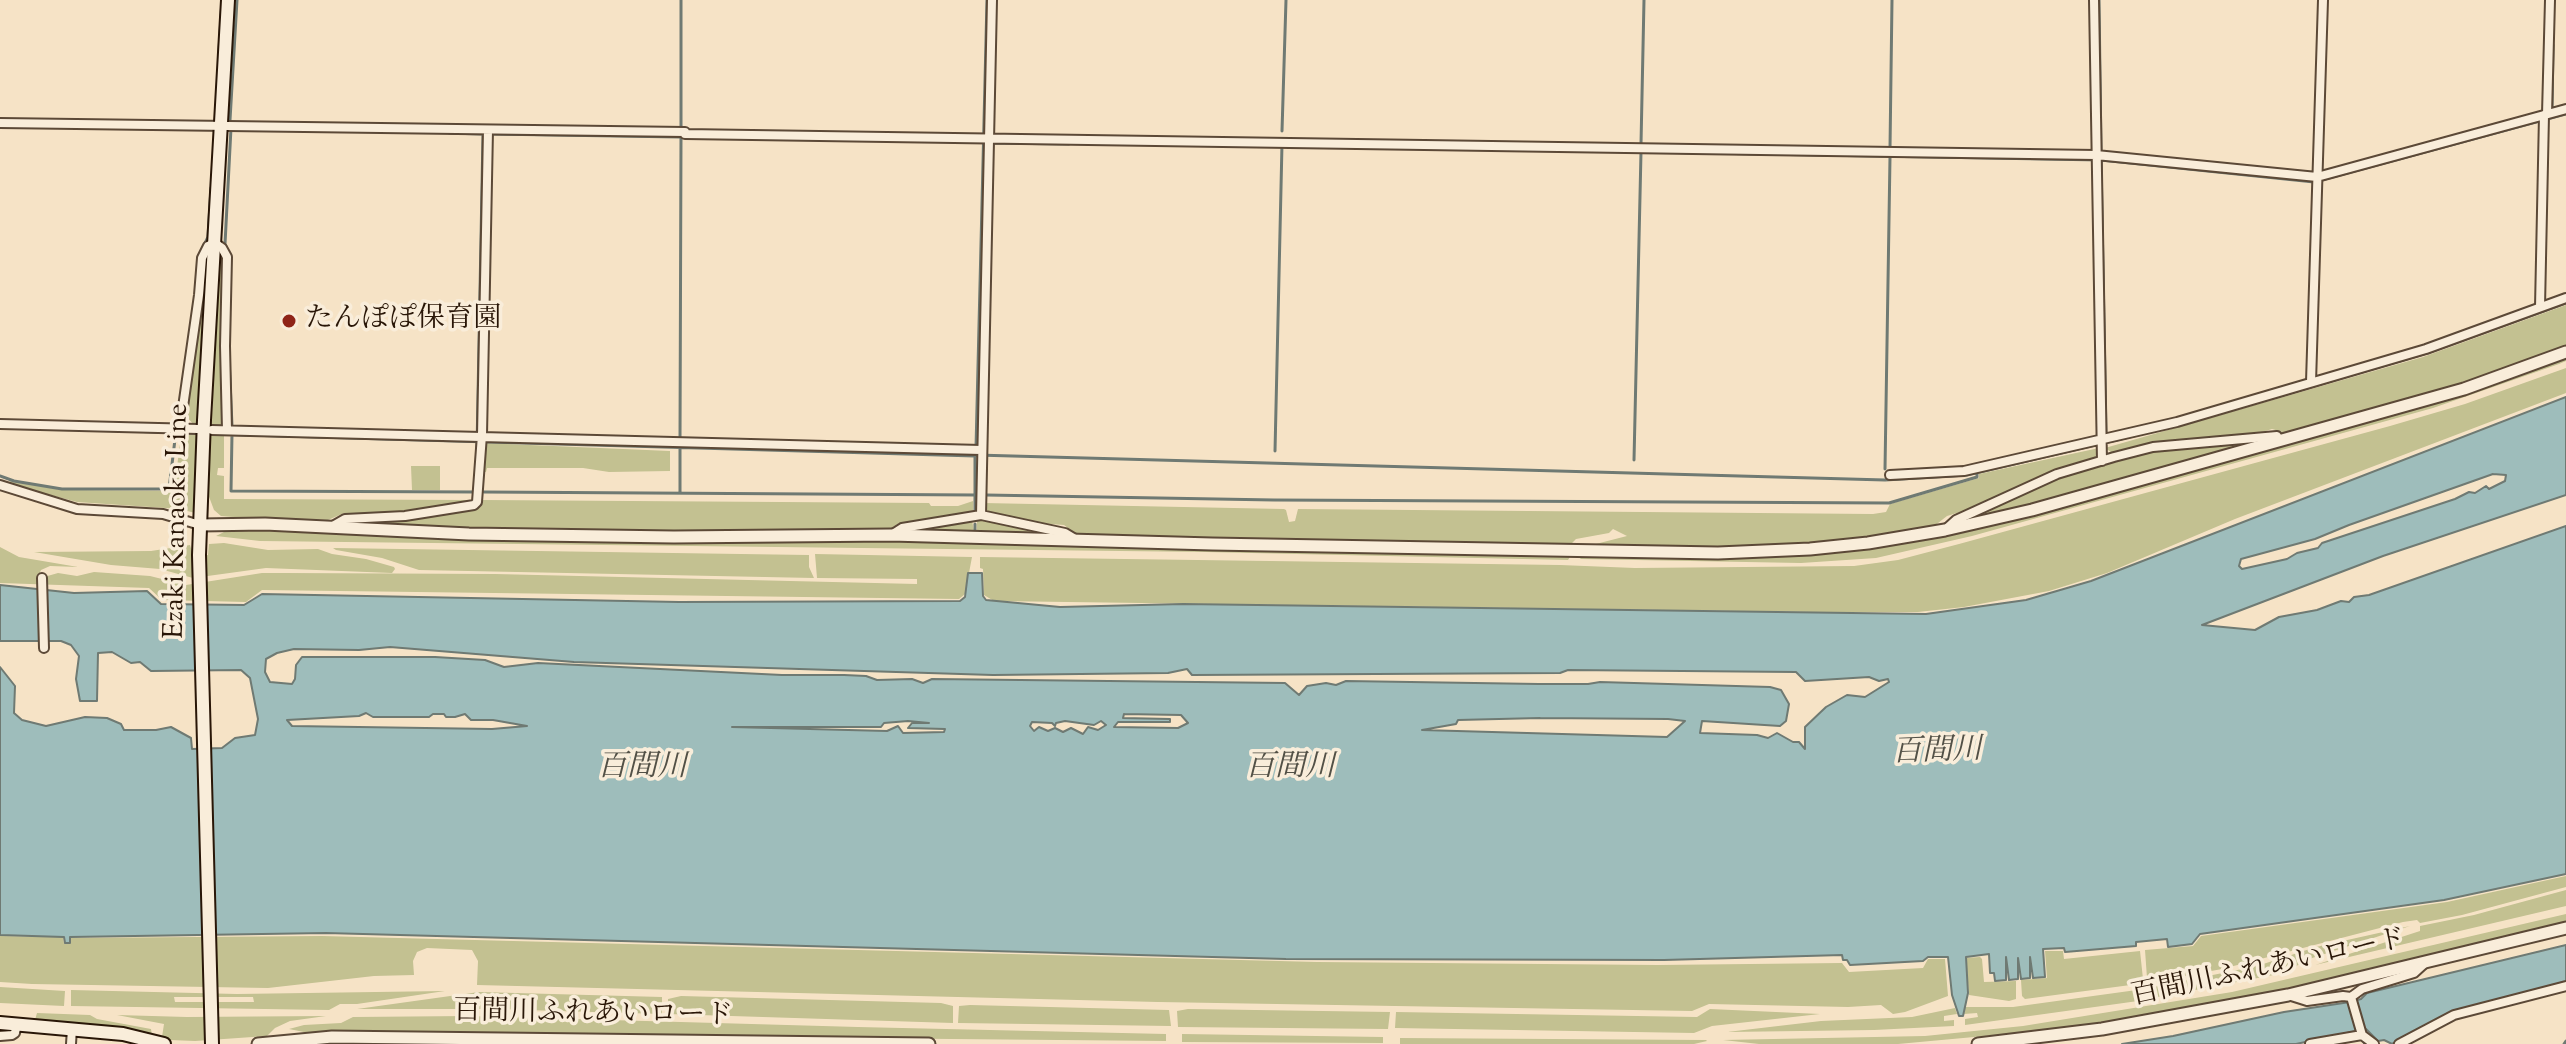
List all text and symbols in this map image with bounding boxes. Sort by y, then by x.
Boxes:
place label: たんぽぽ保育園 [305,304,501,338]
marker: たんぽぽ保育園 [280,312,298,330]
street label: Ezaki Kanaoka Line [160,403,198,639]
water label: 百間川 [1891,734,1983,774]
water label: 百間川 [597,752,687,788]
water label: 百間川 [1245,752,1335,788]
street label: 百間川ふれあいロード [2129,924,2409,1016]
street label: 百間川ふれあいロード [453,997,733,1035]

